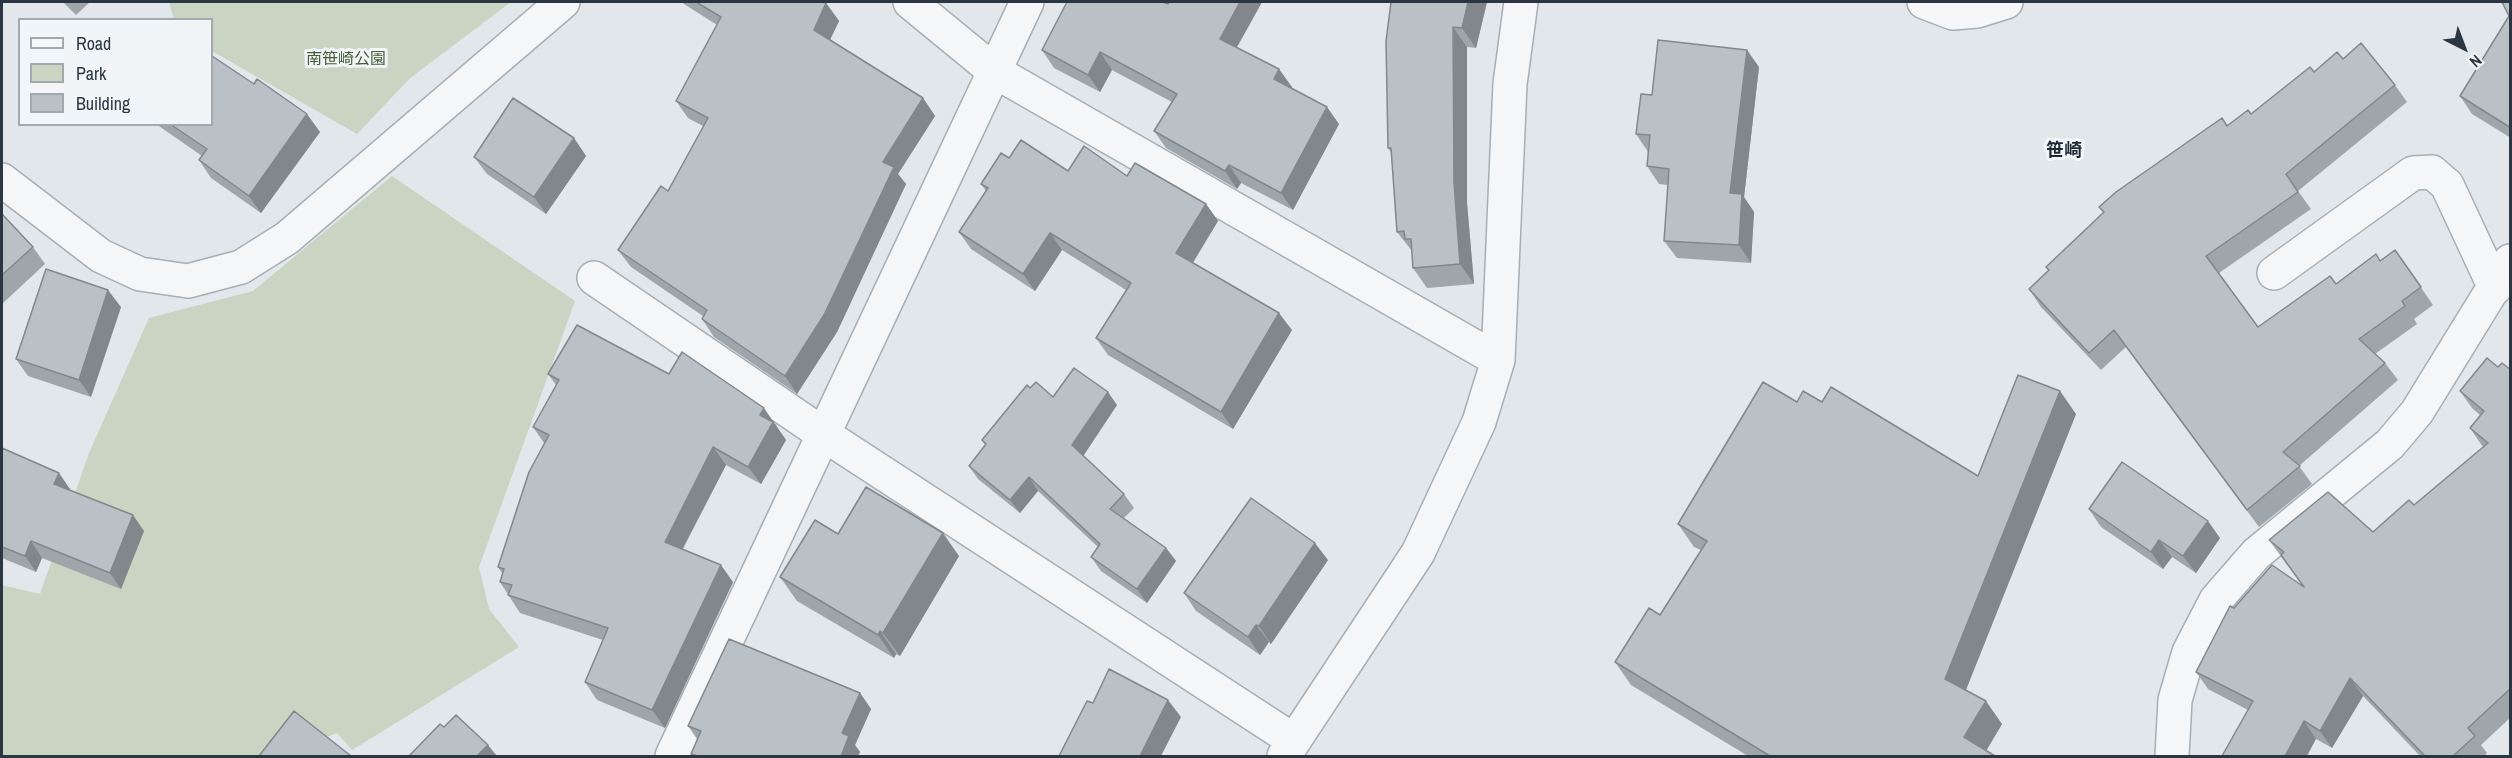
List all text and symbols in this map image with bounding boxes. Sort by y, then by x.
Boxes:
legend [18,18,213,126]
north arrow [2434,18,2494,78]
text: Road [76,31,111,56]
park label: 南笹崎公園 [306,50,386,70]
text: N [2465,50,2487,73]
text: Park [76,61,106,86]
text: Building [76,91,130,116]
district label: 笹崎 [2046,140,2082,162]

